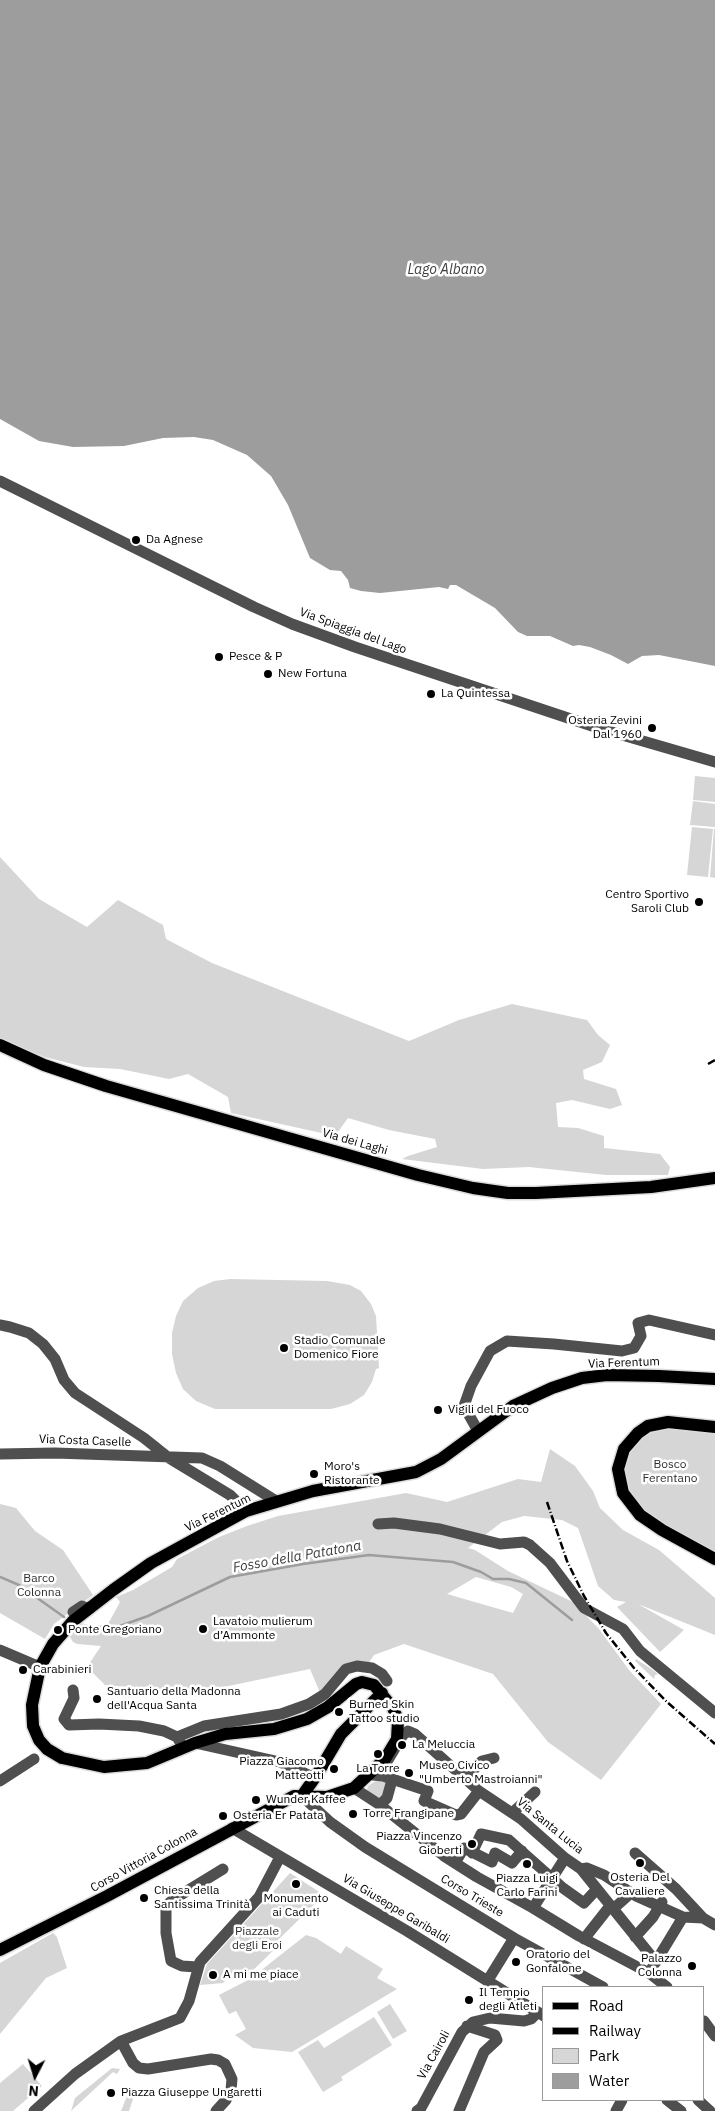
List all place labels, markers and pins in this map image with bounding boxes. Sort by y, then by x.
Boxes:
place label: Da Agnese [146,533,203,547]
marker: Da Agnese [130,534,142,546]
place label: Pesce & P [229,650,282,664]
marker: Pesce & P [213,651,225,663]
place label: New Fortuna [278,667,347,681]
marker: New Fortuna [262,668,274,680]
place label: La Quintessa [441,687,510,701]
marker: La Quintessa [425,688,437,700]
place label: Osteria Zevini Dal 1960 [568,714,642,742]
marker: Osteria Zevini Dal 1960 [646,722,658,734]
place label: Centro Sportivo Saroli Club [605,888,689,916]
marker: Centro Sportivo Saroli Club [693,896,705,908]
place label: Stadio Comunale Domenico Fiore [294,1334,386,1362]
marker: Stadio Comunale Domenico Fiore [278,1342,290,1354]
place label: Vigili del Fuoco [448,1403,529,1417]
marker: Vigili del Fuoco [432,1404,444,1416]
place label: Moro's Ristorante [324,1460,380,1488]
marker: Moro's Ristorante [308,1468,320,1480]
place label: Lavatoio mulierum d’Ammonte [213,1615,313,1643]
place label: Ponte Gregoriano [68,1623,162,1637]
marker: Lavatoio mulierum d’Ammonte [197,1623,209,1635]
marker: Ponte Gregoriano [52,1624,64,1636]
place label: Carabinieri [33,1663,91,1677]
marker: Carabinieri [17,1664,29,1676]
place label: Santuario della Madonna dell'Acqua Santa [107,1685,241,1713]
marker: Santuario della Madonna dell'Acqua Santa [91,1693,103,1705]
place label: Burned Skin Tattoo studio [349,1698,419,1726]
marker: Burned Skin Tattoo studio [333,1706,345,1718]
place label: La Meluccia [412,1738,475,1752]
marker: La Meluccia [396,1739,408,1751]
marker: La Torre [372,1748,384,1760]
place label: Piazza Giacomo Matteotti [239,1755,324,1783]
place label: Museo Civico "Umberto Mastroianni" [419,1759,543,1787]
place label: La Torre [356,1762,400,1776]
marker: Piazza Giacomo Matteotti [328,1763,340,1775]
marker: Museo Civico "Umberto Mastroianni" [403,1767,415,1779]
place label: Wunder Kaffee [266,1793,346,1807]
marker: Wunder Kaffee [250,1794,262,1806]
place label: Torre Frangipane [363,1807,454,1821]
marker: Torre Frangipane [347,1808,359,1820]
place label: Osteria Er Patata [233,1809,324,1823]
marker: Osteria Er Patata [217,1810,229,1822]
place label: Piazza Vincenzo Gioberti [376,1830,462,1858]
marker: Piazza Vincenzo Gioberti [466,1838,478,1850]
marker: Osteria Del Cavaliere [634,1857,646,1869]
marker: Piazza Luigi Carlo Farini [521,1858,533,1870]
place label: Osteria Del Cavaliere [610,1871,670,1899]
place label: Piazza Luigi Carlo Farini [496,1872,558,1900]
marker: Monumento ai Caduti [290,1878,302,1890]
place label: Chiesa della Santissima Trinità [154,1884,250,1912]
marker: Chiesa della Santissima Trinità [138,1892,150,1904]
place label: Monumento ai Caduti [264,1892,328,1920]
place label: Oratorio del Gonfalone [526,1948,590,1976]
place label: Palazzo Colonna [638,1952,682,1980]
marker: Oratorio del Gonfalone [510,1956,522,1968]
marker: Palazzo Colonna [686,1960,698,1972]
place label: A mi me piace [223,1968,299,1982]
marker: A mi me piace [207,1969,219,1981]
place label: Il Tempio degli Atleti [479,1986,537,2014]
marker: Il Tempio degli Atleti [463,1994,475,2006]
place label: Piazza Giuseppe Ungaretti [121,2086,262,2100]
marker: Piazza Giuseppe Ungaretti [105,2087,117,2099]

